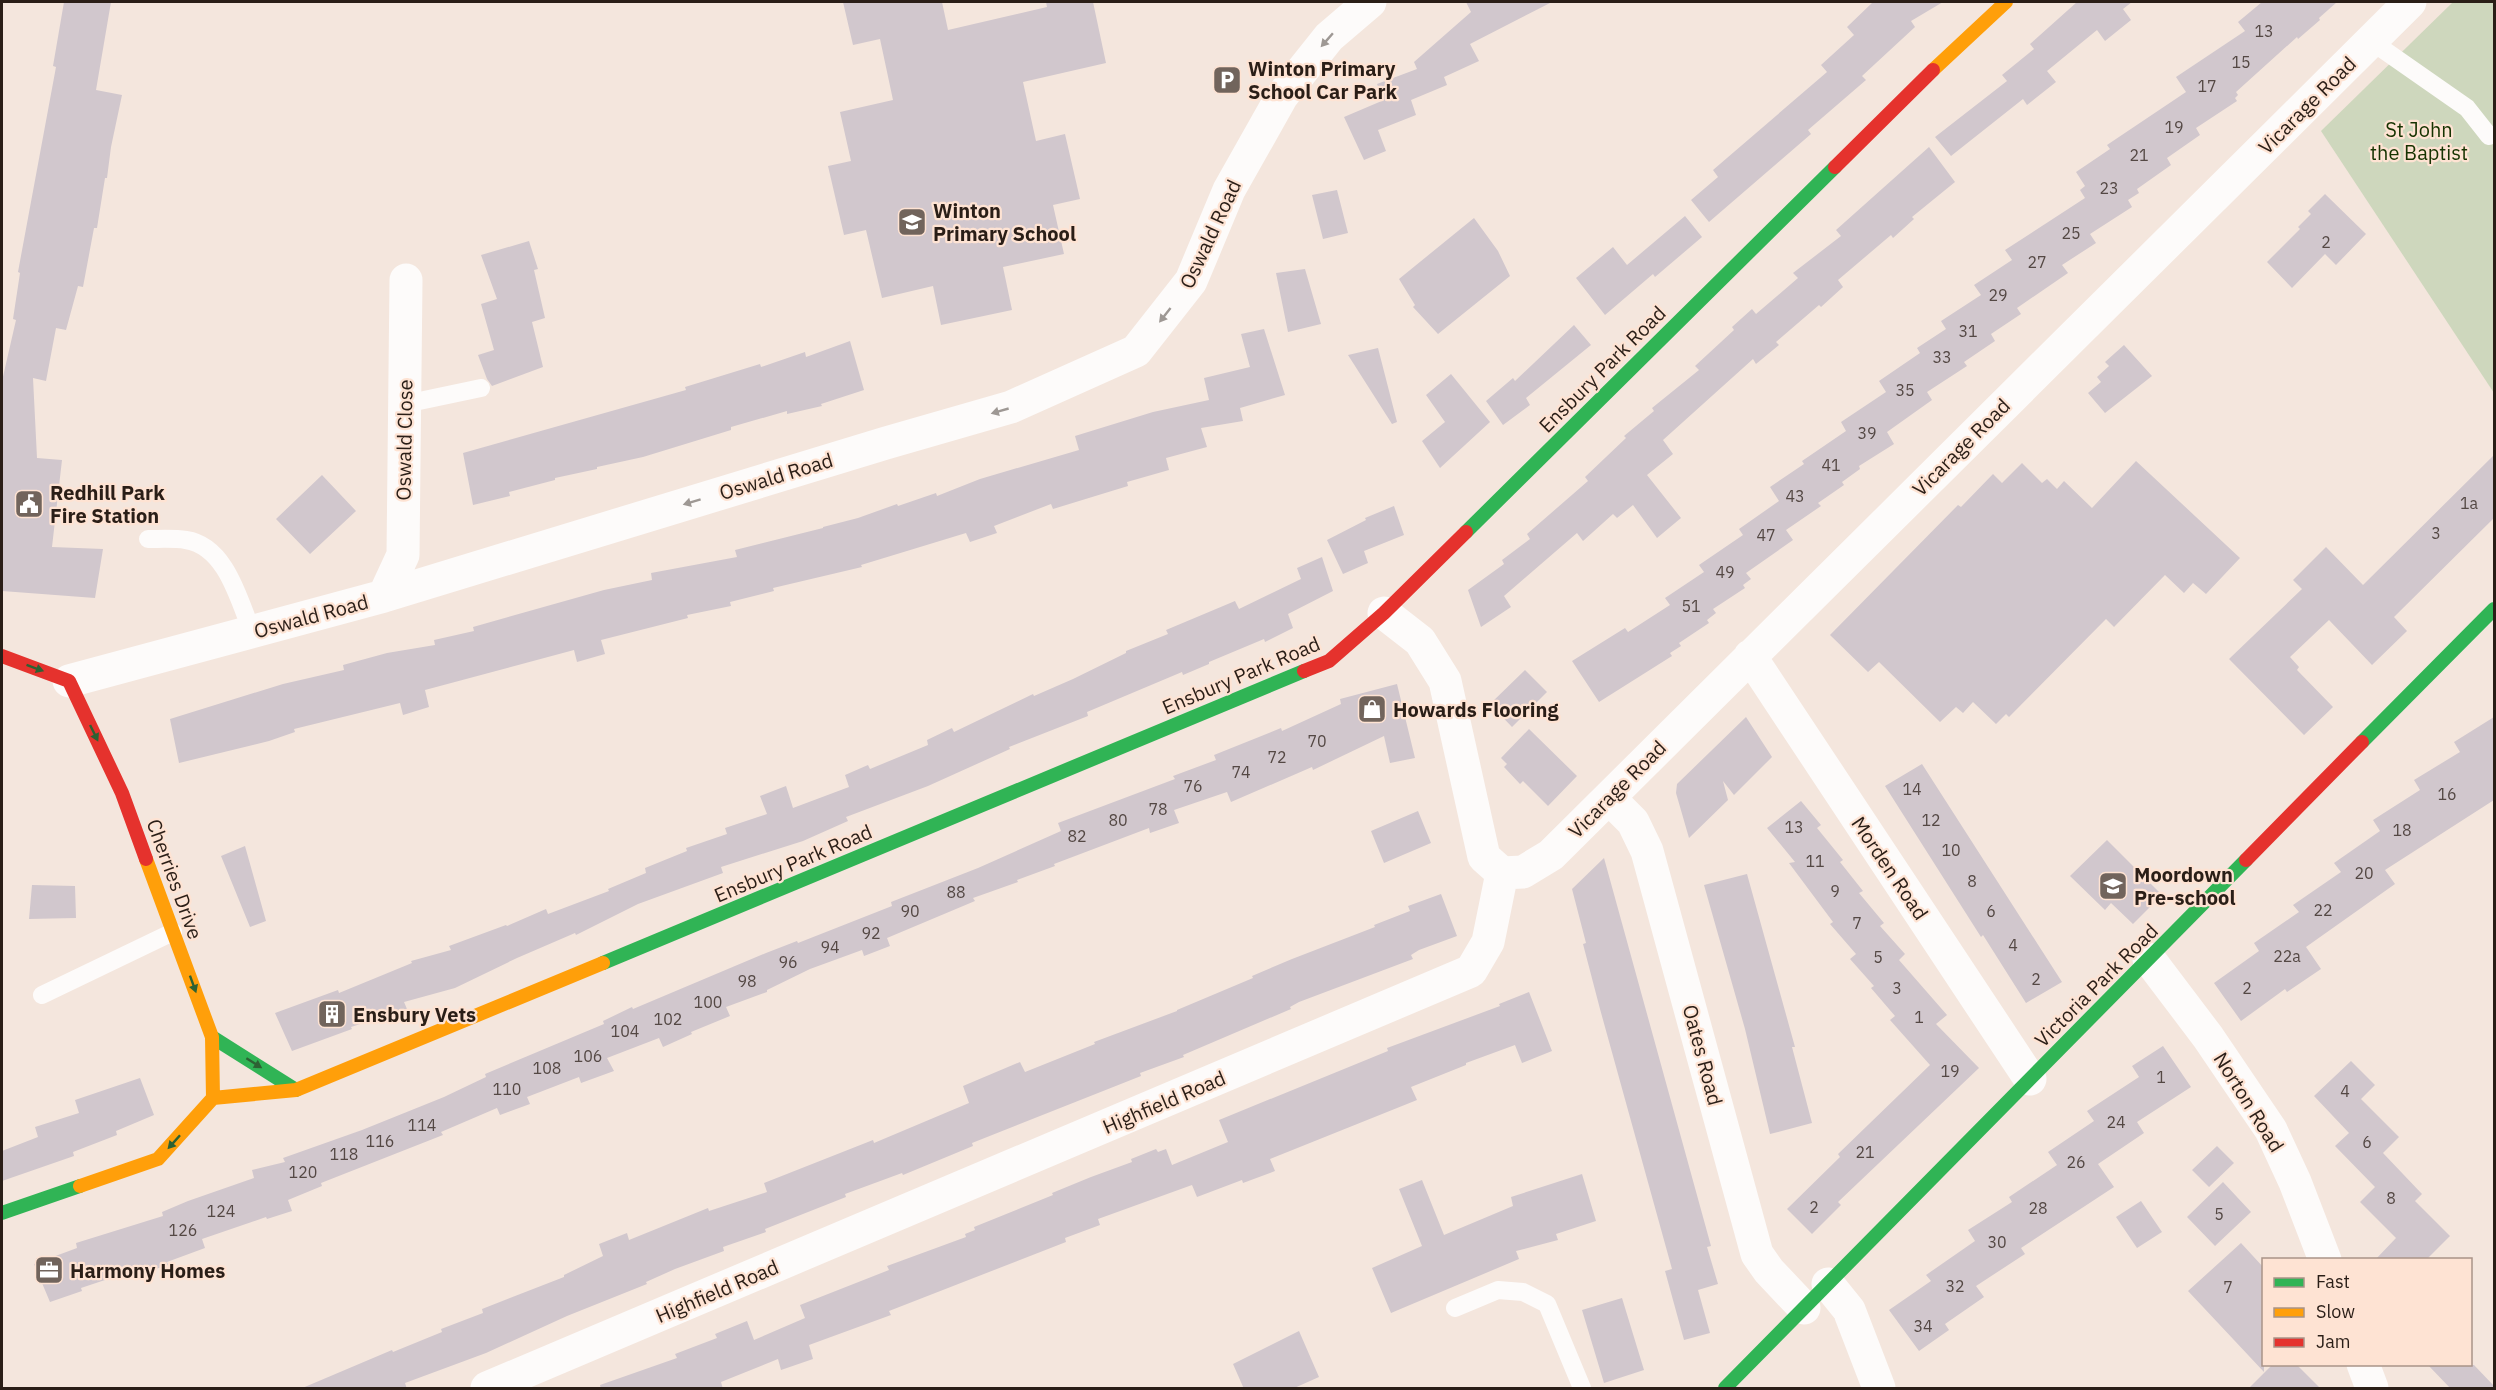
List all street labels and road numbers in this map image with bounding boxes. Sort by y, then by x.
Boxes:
street label: Vicarage Road [2252,50,2362,160]
street label: Oswald Road [1173,175,1247,293]
street label: Ensbury Park Road [1533,300,1671,438]
street label: Oswald Close [389,379,419,501]
street label: Vicarage Road [1906,392,2016,502]
street label: Oswald Road [716,446,836,506]
street label: Oswald Road [251,588,371,644]
street label: Ensbury Park Road [1158,630,1324,720]
street label: Vicarage Road [1562,734,1672,844]
street label: Morden Road [1845,811,1935,925]
street label: Cherries Drive [141,815,209,943]
street label: Ensbury Park Road [710,818,876,908]
street label: Victoria Park Road [2028,917,2164,1053]
street label: Oates Road [1677,1002,1729,1108]
street label: Norton Road [2208,1047,2290,1157]
street label: Highfield Road [1098,1064,1230,1140]
street label: Highfield Road [651,1253,783,1329]

